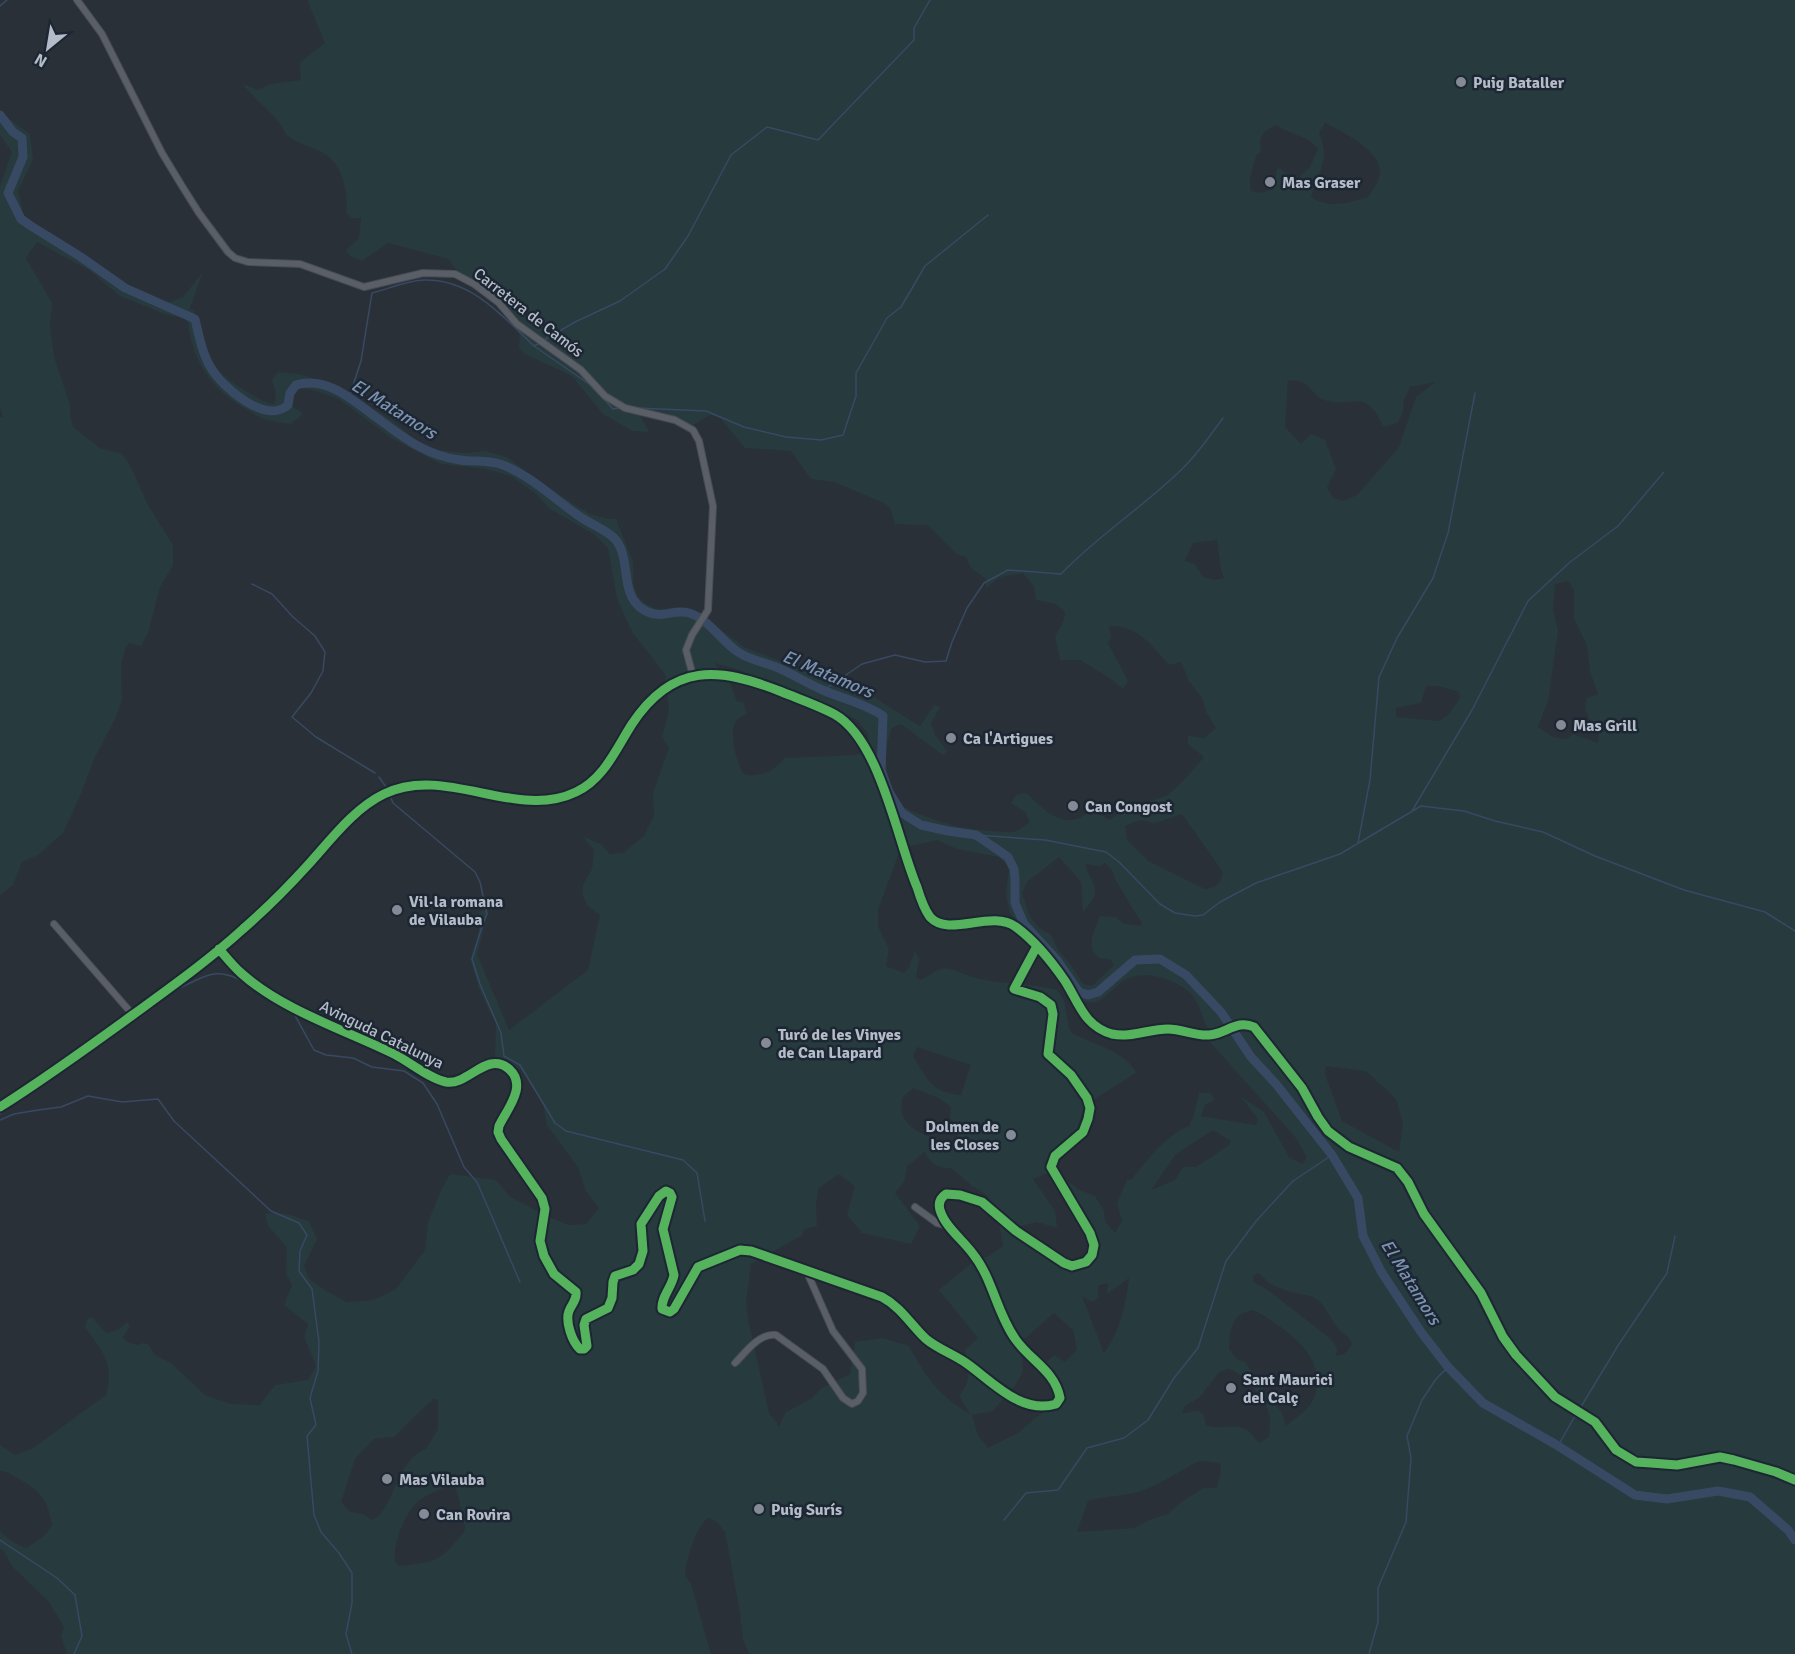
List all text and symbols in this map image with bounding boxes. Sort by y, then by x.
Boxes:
north arrow [18,18,78,78]
text: N [31,49,51,72]
place label: Puig Bataller [1473,73,1565,93]
marker: Puig Bataller [1454,75,1468,89]
place label: Mas Graser [1282,173,1361,193]
marker: Mas Graser [1263,175,1277,189]
street label: Carretera de Camós [470,264,587,362]
water label: El Matamors [347,374,443,445]
water label: El Matamors [779,645,879,704]
place label: Mas Grill [1573,716,1637,736]
marker: Mas Grill [1554,718,1568,732]
place label: Ca l'Artigues [963,729,1053,749]
marker: Ca l'Artigues [944,731,958,745]
place label: Can Congost [1085,797,1172,817]
marker: Can Congost [1066,799,1080,813]
place label: Vil·la romana de Vilauba [409,892,503,930]
marker: Vil·la romana de Vilauba [390,903,404,917]
street label: Avinguda Catalunya [316,996,447,1074]
place label: Turó de les Vinyes de Can Llapard [778,1025,901,1063]
marker: Turó de les Vinyes de Can Llapard [759,1036,773,1050]
place label: Dolmen de les Closes [925,1117,999,1155]
marker: Dolmen de les Closes [1004,1128,1018,1142]
water label: El Matamors [1376,1235,1447,1331]
place label: Sant Maurici del Calç [1243,1370,1333,1408]
marker: Sant Maurici del Calç [1224,1381,1238,1395]
place label: Mas Vilauba [399,1470,484,1490]
marker: Mas Vilauba [380,1472,394,1486]
place label: Puig Surís [771,1500,842,1520]
marker: Puig Surís [752,1502,766,1516]
place label: Can Rovira [436,1505,511,1525]
marker: Can Rovira [417,1507,431,1521]

